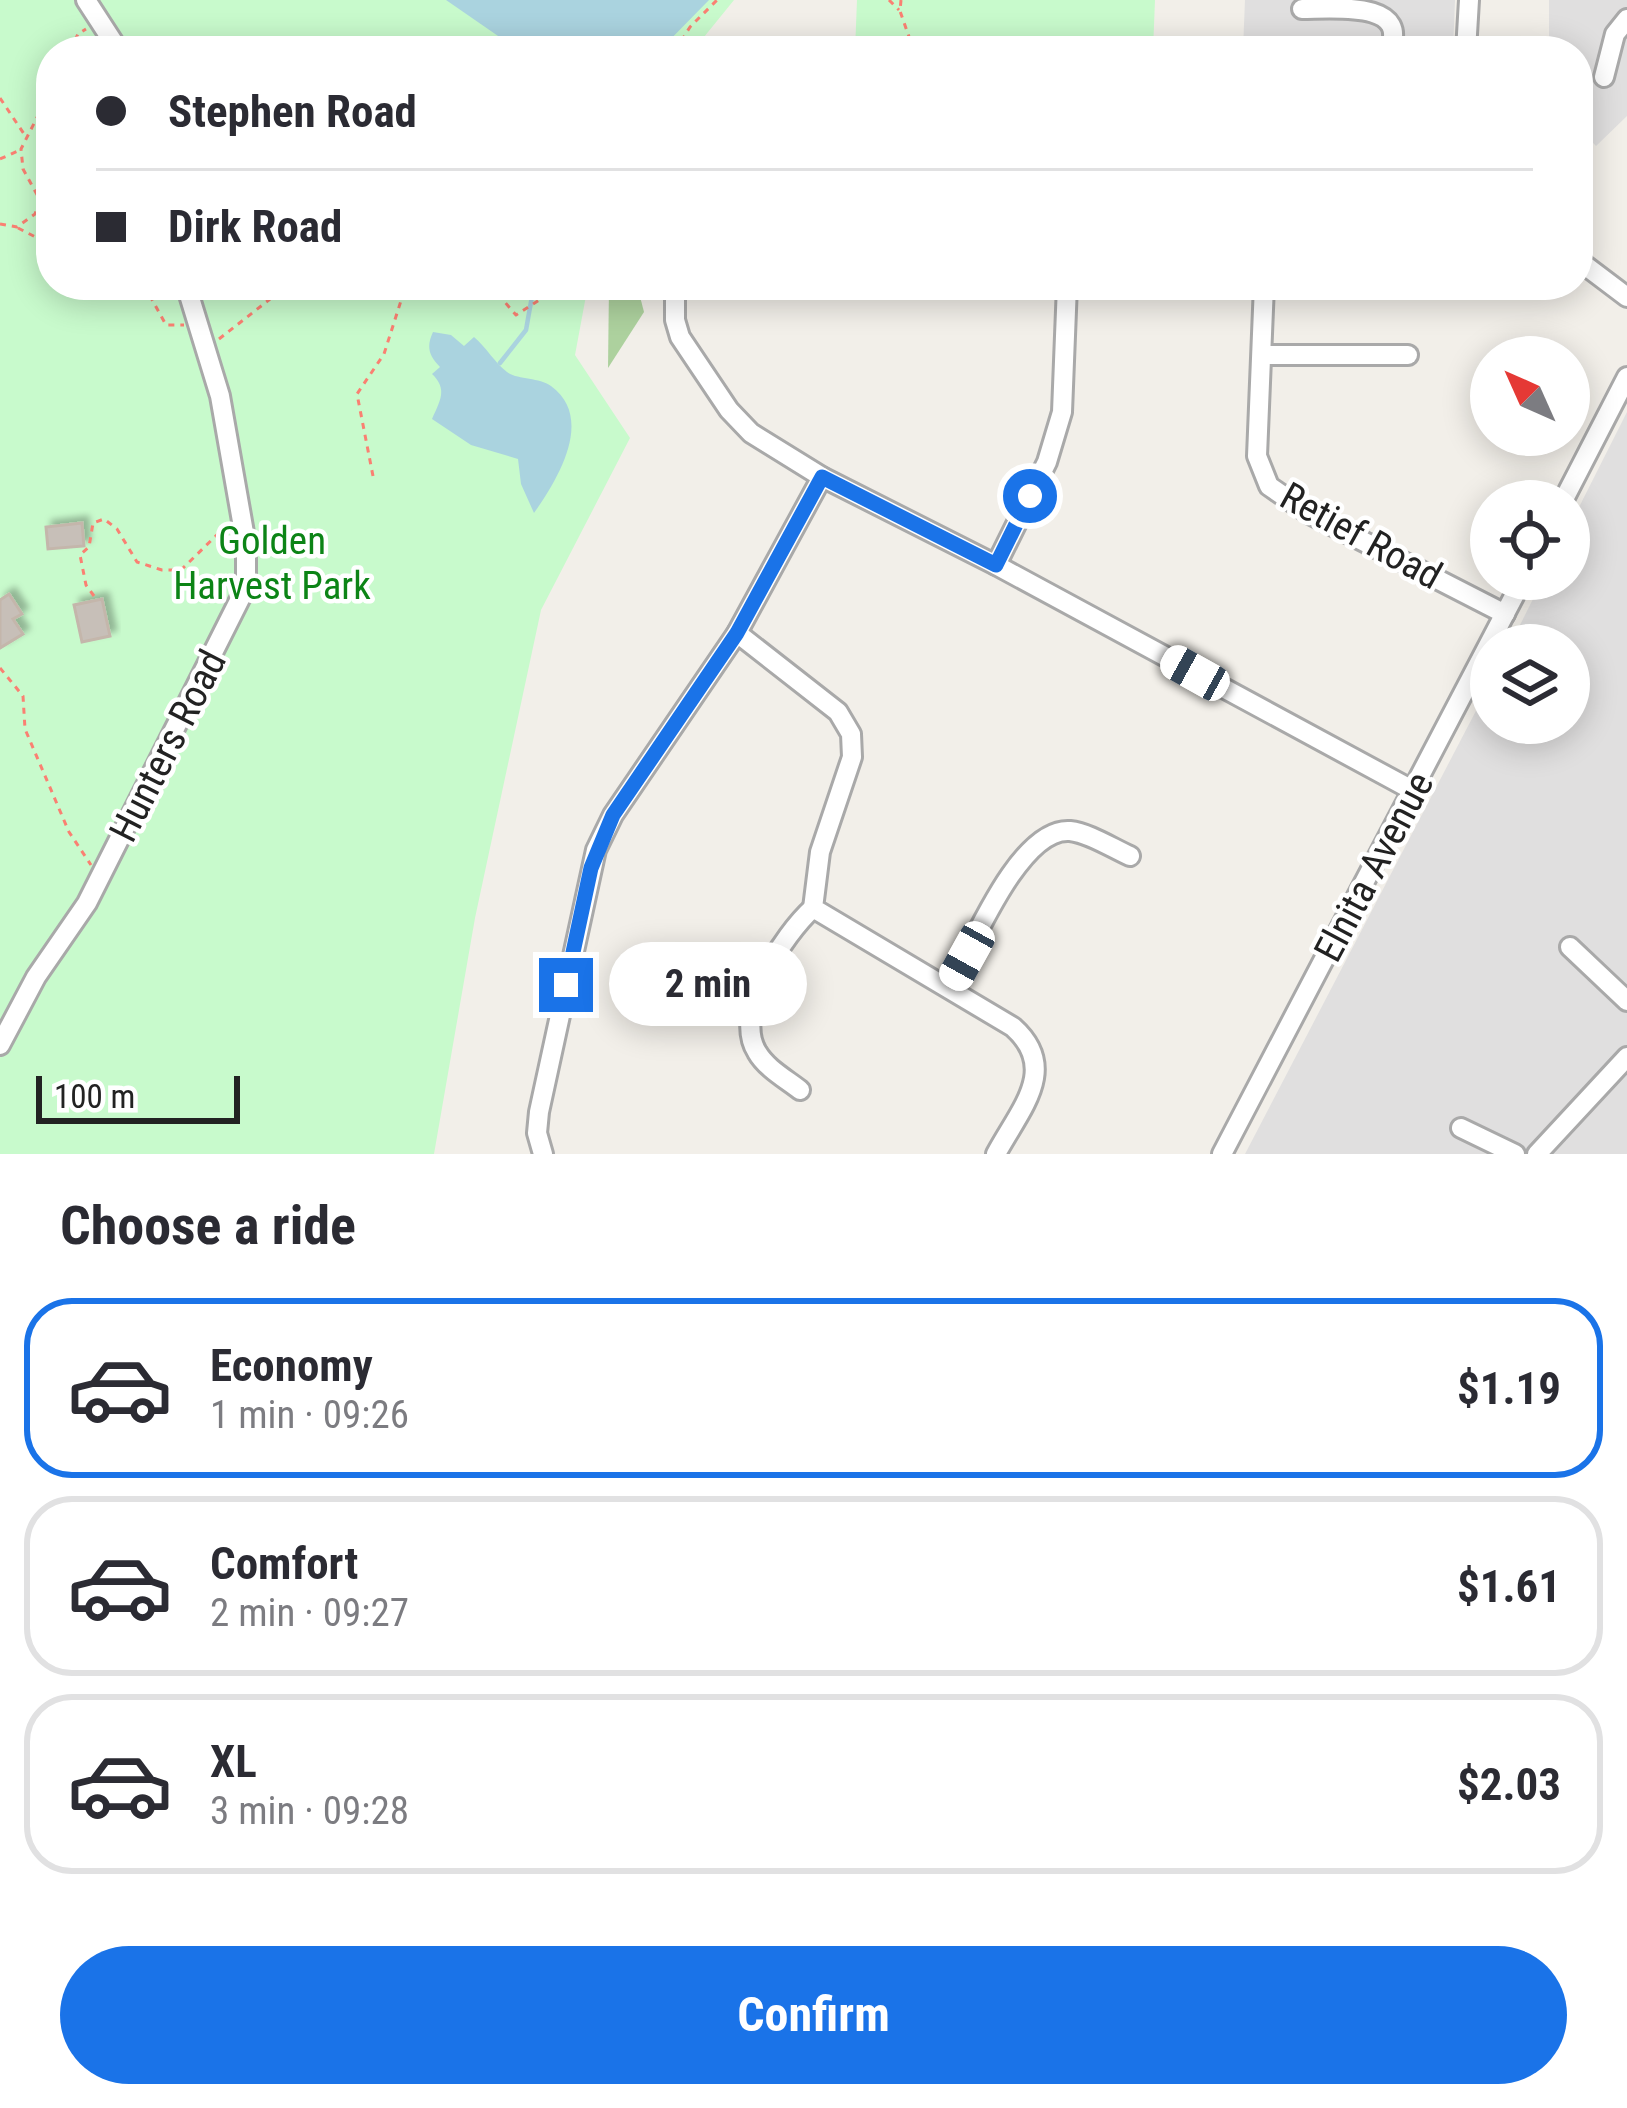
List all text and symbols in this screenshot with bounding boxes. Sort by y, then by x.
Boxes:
text: Stephen Road [168,85,417,138]
text: Dirk Road [168,200,342,253]
north arrow [1470,336,1590,456]
map controls [1470,336,1590,744]
route start [1003,469,1057,523]
street label: Retief Road [1272,473,1450,599]
button: locate [1470,480,1590,600]
park label: Golden Harvest Park [173,518,371,609]
button: layers [1470,624,1590,744]
car [1155,640,1235,706]
street label: Hunters Road [100,643,236,849]
street label: Elnita Avenue [1305,765,1443,969]
car [934,916,1000,996]
callout: 2 min [608,943,806,1027]
route end [539,958,593,1012]
text: 2 min [665,961,751,1007]
scale bar [36,1070,240,1123]
text: 100 m [54,1077,135,1116]
text: Choose a ride [60,1194,356,1257]
icon: car [66,1334,174,1442]
text: Economy [210,1339,373,1392]
text: $1.19 [1457,1362,1561,1415]
text: 1 min · 09:26 [210,1392,409,1438]
icon: car [66,1532,174,1640]
text: Comfort [210,1537,358,1590]
text: $1.61 [1457,1560,1561,1613]
text: 2 min · 09:27 [210,1590,409,1636]
icon: car [66,1730,174,1838]
text: XL [210,1735,257,1788]
text: $2.03 [1457,1758,1561,1811]
text: 3 min · 09:28 [210,1788,409,1834]
button: Confirm [60,1946,1567,2084]

